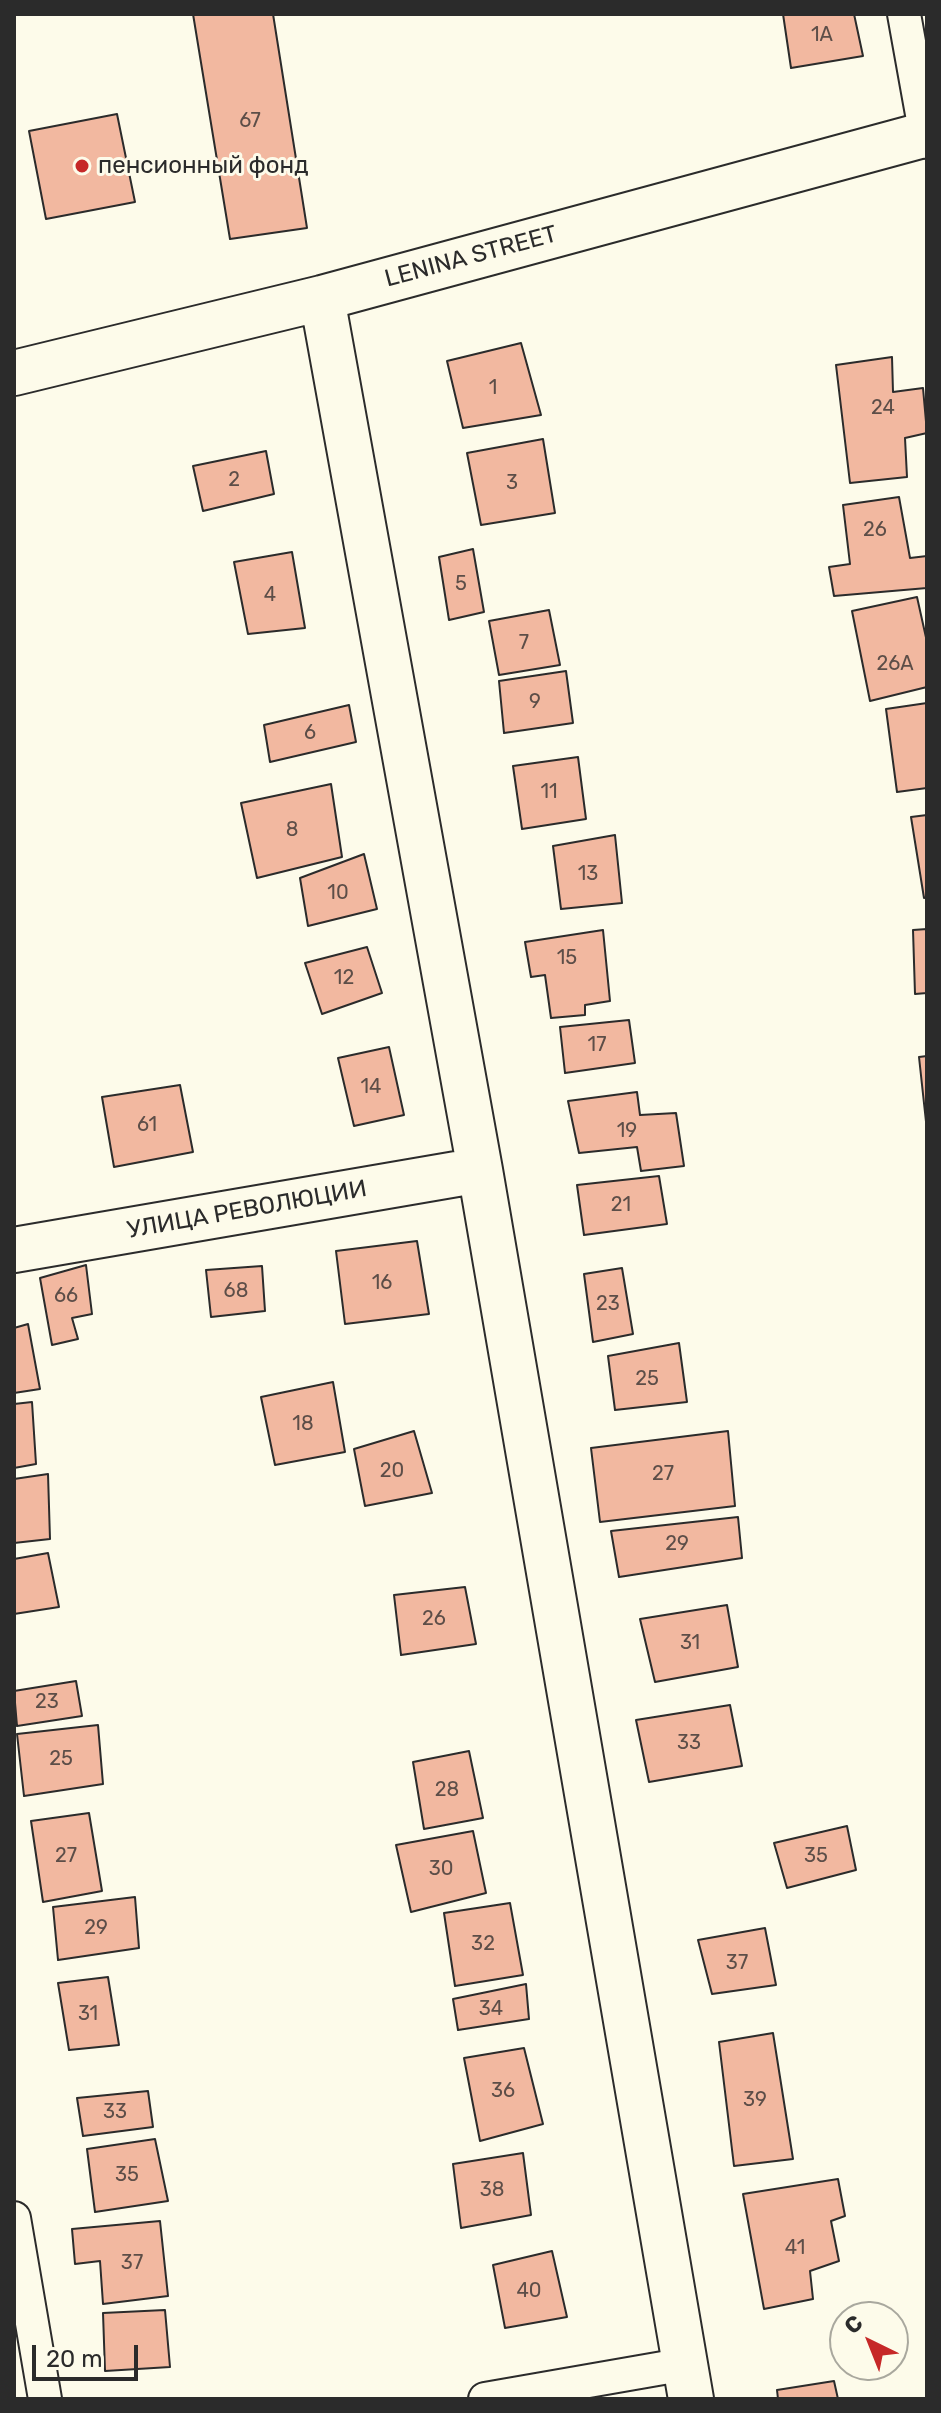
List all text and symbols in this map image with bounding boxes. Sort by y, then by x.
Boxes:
house number: 1А [811,23,833,47]
house number: 67 [239,109,261,133]
place label: пенсионный фонд [98,152,309,180]
marker: пенсионный фонд [73,157,91,175]
street label: LENINA STREET [382,220,560,294]
house number: 1 [489,376,497,400]
house number: 24 [871,396,895,420]
house number: 2 [228,468,240,492]
house number: 3 [506,471,518,495]
house number: 26 [863,518,887,542]
house number: 5 [455,572,467,596]
house number: 4 [264,583,276,607]
house number: 7 [519,631,529,655]
house number: 26А [876,652,914,676]
house number: 9 [529,690,541,714]
house number: 6 [304,721,316,745]
house number: 11 [540,780,558,804]
house number: 8 [286,818,298,842]
house number: 13 [578,862,598,886]
house number: 10 [327,881,349,905]
house number: 15 [557,946,577,970]
house number: 12 [334,966,354,990]
house number: 17 [588,1033,606,1057]
house number: 14 [361,1075,381,1099]
house number: 61 [137,1113,157,1137]
house number: 19 [617,1119,637,1143]
street label: УЛИЦА РЕВОЛЮЦИИ [125,1175,369,1245]
house number: 21 [611,1193,631,1217]
house number: 16 [372,1271,392,1295]
house number: 68 [224,1279,248,1303]
house number: 66 [54,1284,78,1308]
house number: 23 [596,1292,620,1316]
house number: 25 [635,1367,659,1391]
house number: 18 [292,1412,314,1436]
house number: 20 [380,1459,404,1483]
house number: 27 [652,1462,674,1486]
house number: 29 [665,1532,689,1556]
house number: 26 [422,1607,446,1631]
house number: 31 [680,1631,700,1655]
house number: 23 [35,1690,59,1714]
house number: 33 [677,1731,701,1755]
house number: 25 [49,1747,73,1771]
house number: 28 [435,1778,459,1802]
house number: 27 [55,1844,77,1868]
house number: 35 [804,1844,828,1868]
house number: 30 [429,1857,453,1881]
house number: 29 [84,1916,108,1940]
house number: 32 [471,1932,495,1956]
house number: 37 [726,1951,748,1975]
house number: 34 [479,1997,503,2021]
house number: 31 [78,2002,98,2026]
house number: 36 [491,2079,515,2103]
house number: 39 [743,2088,767,2112]
house number: 33 [103,2100,127,2124]
house number: 35 [115,2163,139,2187]
house number: 38 [480,2178,504,2202]
house number: 41 [785,2236,805,2260]
house number: 37 [121,2251,143,2275]
house number: 40 [516,2279,542,2303]
north arrow [829,2301,909,2381]
text: С [839,2309,869,2340]
scale bar [36,2329,142,2379]
text: 20 m [46,2345,103,2373]

